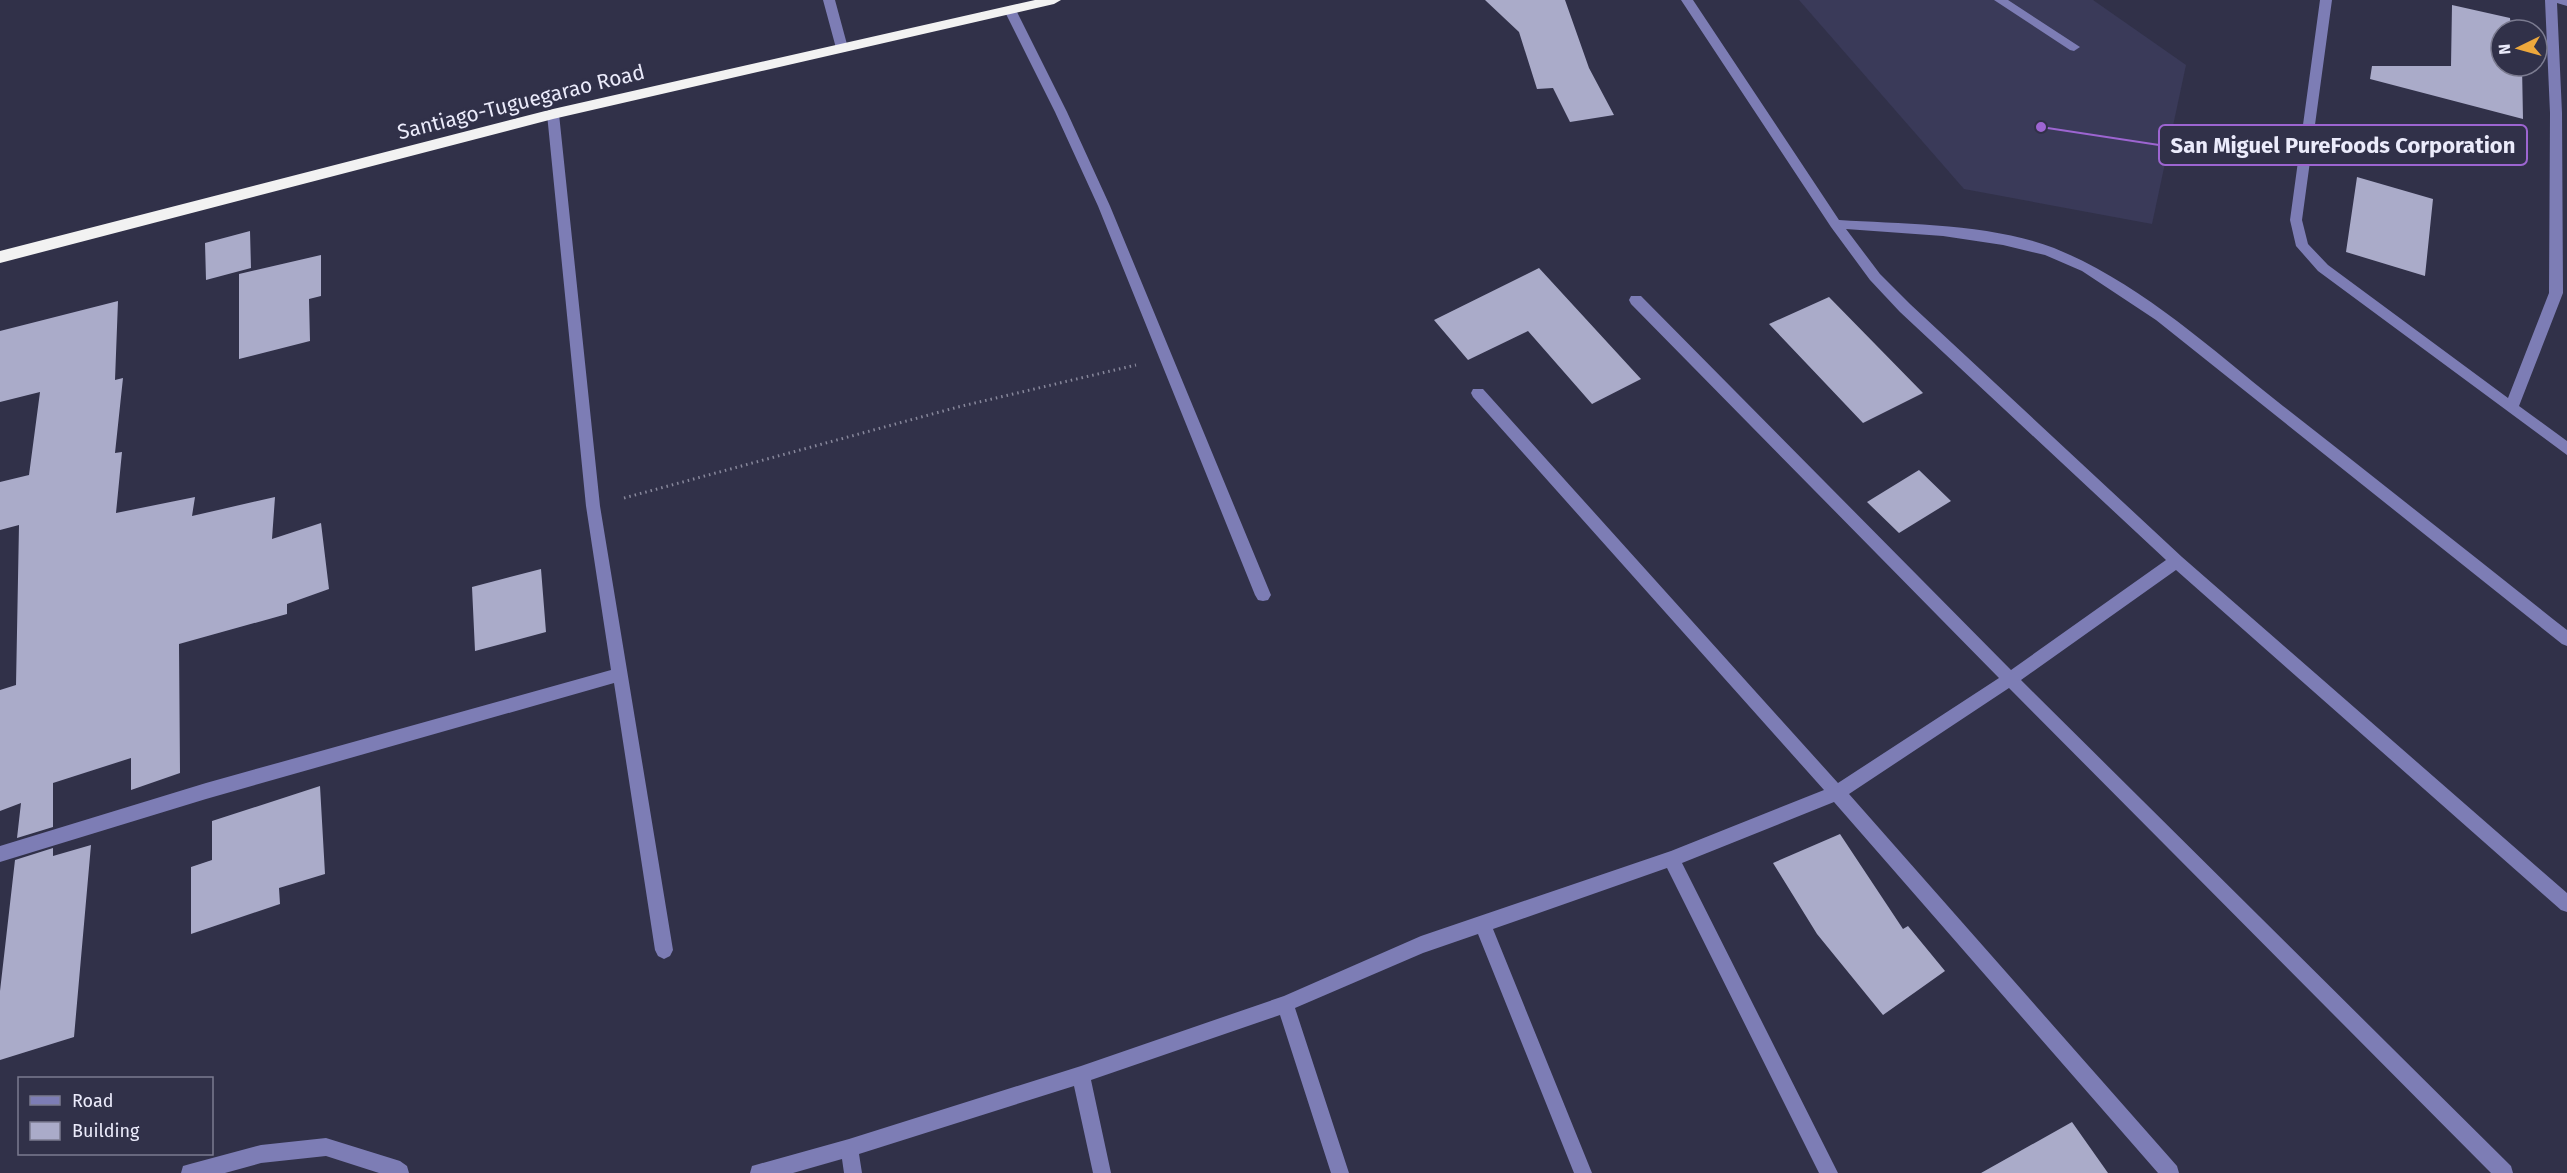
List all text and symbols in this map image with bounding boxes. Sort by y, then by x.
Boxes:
north arrow [2489,18,2549,78]
text: N [2495,43,2514,55]
street label: Santiago-Tuguegarao Road [395,59,647,145]
callout: San Miguel PureFoods Corporation [2159,125,2527,165]
text: San Miguel PureFoods Corporation [2171,132,2515,159]
legend [18,1077,213,1155]
text: Road [72,1090,114,1112]
text: Building [72,1120,140,1142]

